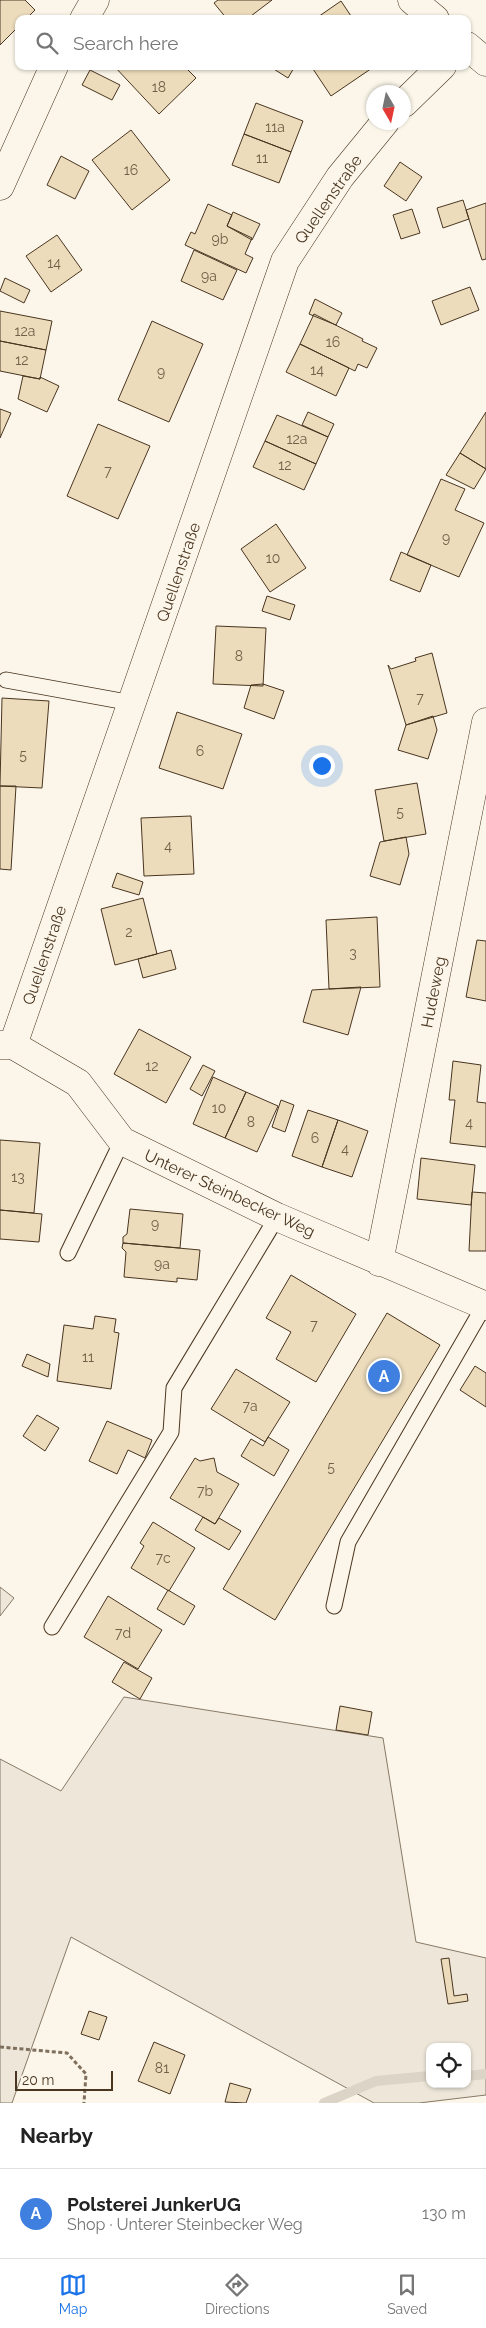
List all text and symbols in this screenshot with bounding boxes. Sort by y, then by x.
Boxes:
search box [15,15,471,70]
icon: search [33,29,61,57]
text: Search here [73,32,179,54]
house number: 18 [152,79,166,95]
north arrow [366,85,411,130]
house number: 11a [265,119,285,135]
house number: 11 [256,150,268,166]
street label: Quellenstraße [291,151,366,247]
house number: 16 [124,162,138,178]
house number: 9b [212,231,229,247]
house number: 14 [47,255,61,271]
house number: 9a [201,268,217,284]
house number: 12a [15,323,35,339]
house number: 16 [326,334,340,350]
house number: 12 [15,352,29,368]
house number: 14 [310,362,324,378]
house number: 9 [157,364,165,380]
house number: 12a [287,431,307,447]
house number: 12 [278,457,292,473]
house number: 7 [104,463,112,479]
street label: Quellenstraße [153,520,204,624]
house number: 9 [442,530,450,546]
house number: 10 [266,550,280,566]
house number: 8 [235,648,243,664]
house number: 7 [416,690,424,706]
house number: 6 [196,743,204,759]
house number: 5 [19,747,27,763]
your location [309,753,335,779]
house number: 5 [396,804,404,820]
house number: 4 [164,838,172,854]
street label: Quellenstraße [19,903,70,1007]
house number: 2 [125,924,133,940]
house number: 3 [349,945,357,961]
street label: Hudeweg [417,955,450,1029]
house number: 12 [145,1058,159,1074]
house number: 10 [212,1100,226,1116]
house number: 8 [247,1114,255,1130]
house number: 4 [465,1115,473,1131]
house number: 6 [311,1130,319,1146]
house number: 4 [341,1141,349,1157]
street label: Unterer Steinbecker Weg [141,1146,318,1241]
house number: 13 [11,1169,25,1185]
house number: 9 [151,1216,159,1232]
house number: 9a [154,1256,170,1272]
house number: 7 [310,1317,318,1333]
house number: 11 [82,1349,94,1365]
pin: A [368,1357,400,1395]
house number: 7a [242,1398,258,1414]
house number: 5 [327,1459,335,1475]
house number: 7b [197,1483,213,1499]
house number: 7c [155,1550,171,1566]
house number: 7d [115,1625,131,1641]
map controls [426,2043,471,2088]
button: locate [426,2043,471,2088]
house number: 81 [155,2060,169,2076]
scale bar [15,2068,112,2091]
text: 20 m [22,2072,54,2088]
text: Nearby [20,2123,93,2148]
text: Polsterei JunkerUG [67,2193,241,2215]
text: A [31,2204,41,2223]
text: 130 m [422,2204,466,2223]
text: Shop · Unterer Steinbecker Weg [67,2215,303,2234]
tab: Map [59,2271,87,2317]
tab: Directions [205,2271,270,2317]
tab: Saved [387,2271,427,2317]

